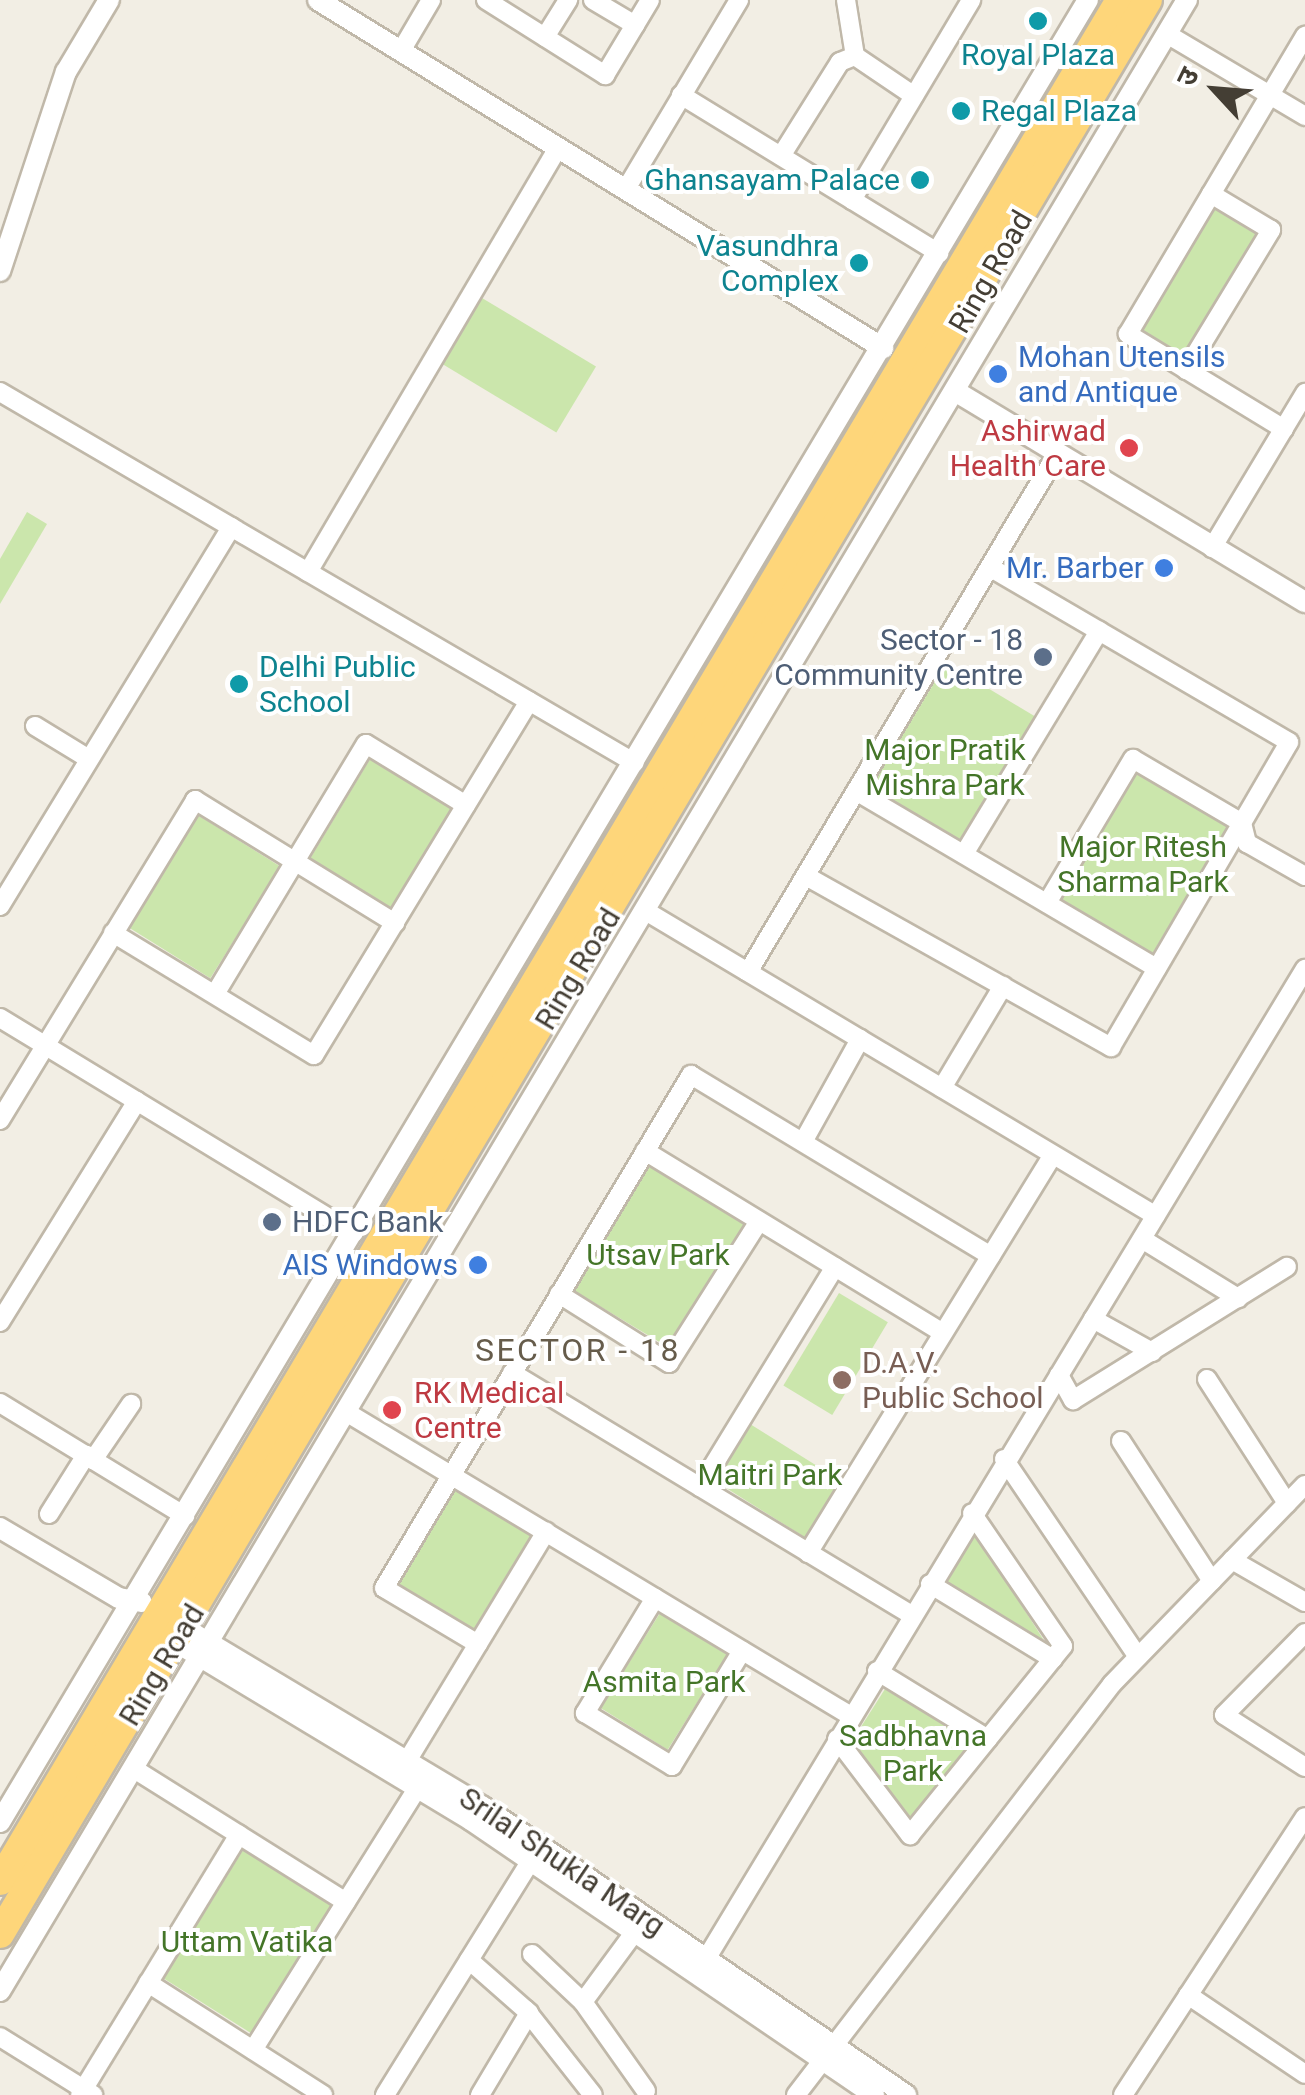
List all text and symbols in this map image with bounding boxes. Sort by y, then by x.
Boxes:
marker: Royal Plaza [1027,10,1049,32]
place label: Royal Plaza [961,37,1115,73]
north arrow [1165,40,1265,140]
text: उ [1169,62,1206,91]
place label: Regal Plaza [981,93,1137,129]
marker: Regal Plaza [950,100,972,122]
place label: Ghansayam Palace [644,162,900,198]
marker: Ghansayam Palace [909,169,931,191]
street label: Ring Road [942,204,1040,340]
place label: Vasundhra Complex [696,228,839,298]
marker: Vasundhra Complex [848,252,870,274]
place label: Mohan Utensils and Antique [1018,339,1225,410]
marker: Mohan Utensils and Antique [987,363,1009,385]
place label: Ashirwad Health Care [950,413,1106,484]
marker: Ashirwad Health Care [1116,435,1142,461]
place label: Mr. Barber [1006,550,1144,586]
marker: Mr. Barber [1153,557,1175,579]
place label: Sector - 18 Community Centre [774,622,1023,692]
marker: Sector - 18 Community Centre [1032,646,1054,668]
place label: Delhi Public School [259,649,416,720]
marker: Delhi Public School [228,673,250,695]
park label: Major Pratik Mishra Park [864,732,1026,802]
park label: Major Ritesh Sharma Park [1057,829,1229,900]
street label: Ring Road [528,902,628,1036]
place label: HDFC Bank [292,1204,443,1240]
marker: HDFC Bank [261,1211,283,1233]
park label: Utsav Park [586,1237,730,1273]
place label: AIS Windows [282,1247,458,1283]
marker: AIS Windows [467,1254,489,1276]
district label: SECTOR - 18 [475,1331,681,1369]
place label: D.A.V. Public School [862,1345,1044,1416]
marker: D.A.V. Public School [831,1369,853,1391]
place label: RK Medical Centre [414,1375,564,1446]
marker: RK Medical Centre [379,1397,405,1423]
park label: Maitri Park [698,1457,842,1493]
street label: Ring Road [112,1598,212,1732]
park label: Asmita Park [583,1664,745,1700]
park label: Sadbhavna Park [839,1718,987,1788]
street label: Srilal Shukla Marg [452,1780,672,1944]
park label: Uttam Vatika [161,1924,333,1960]

